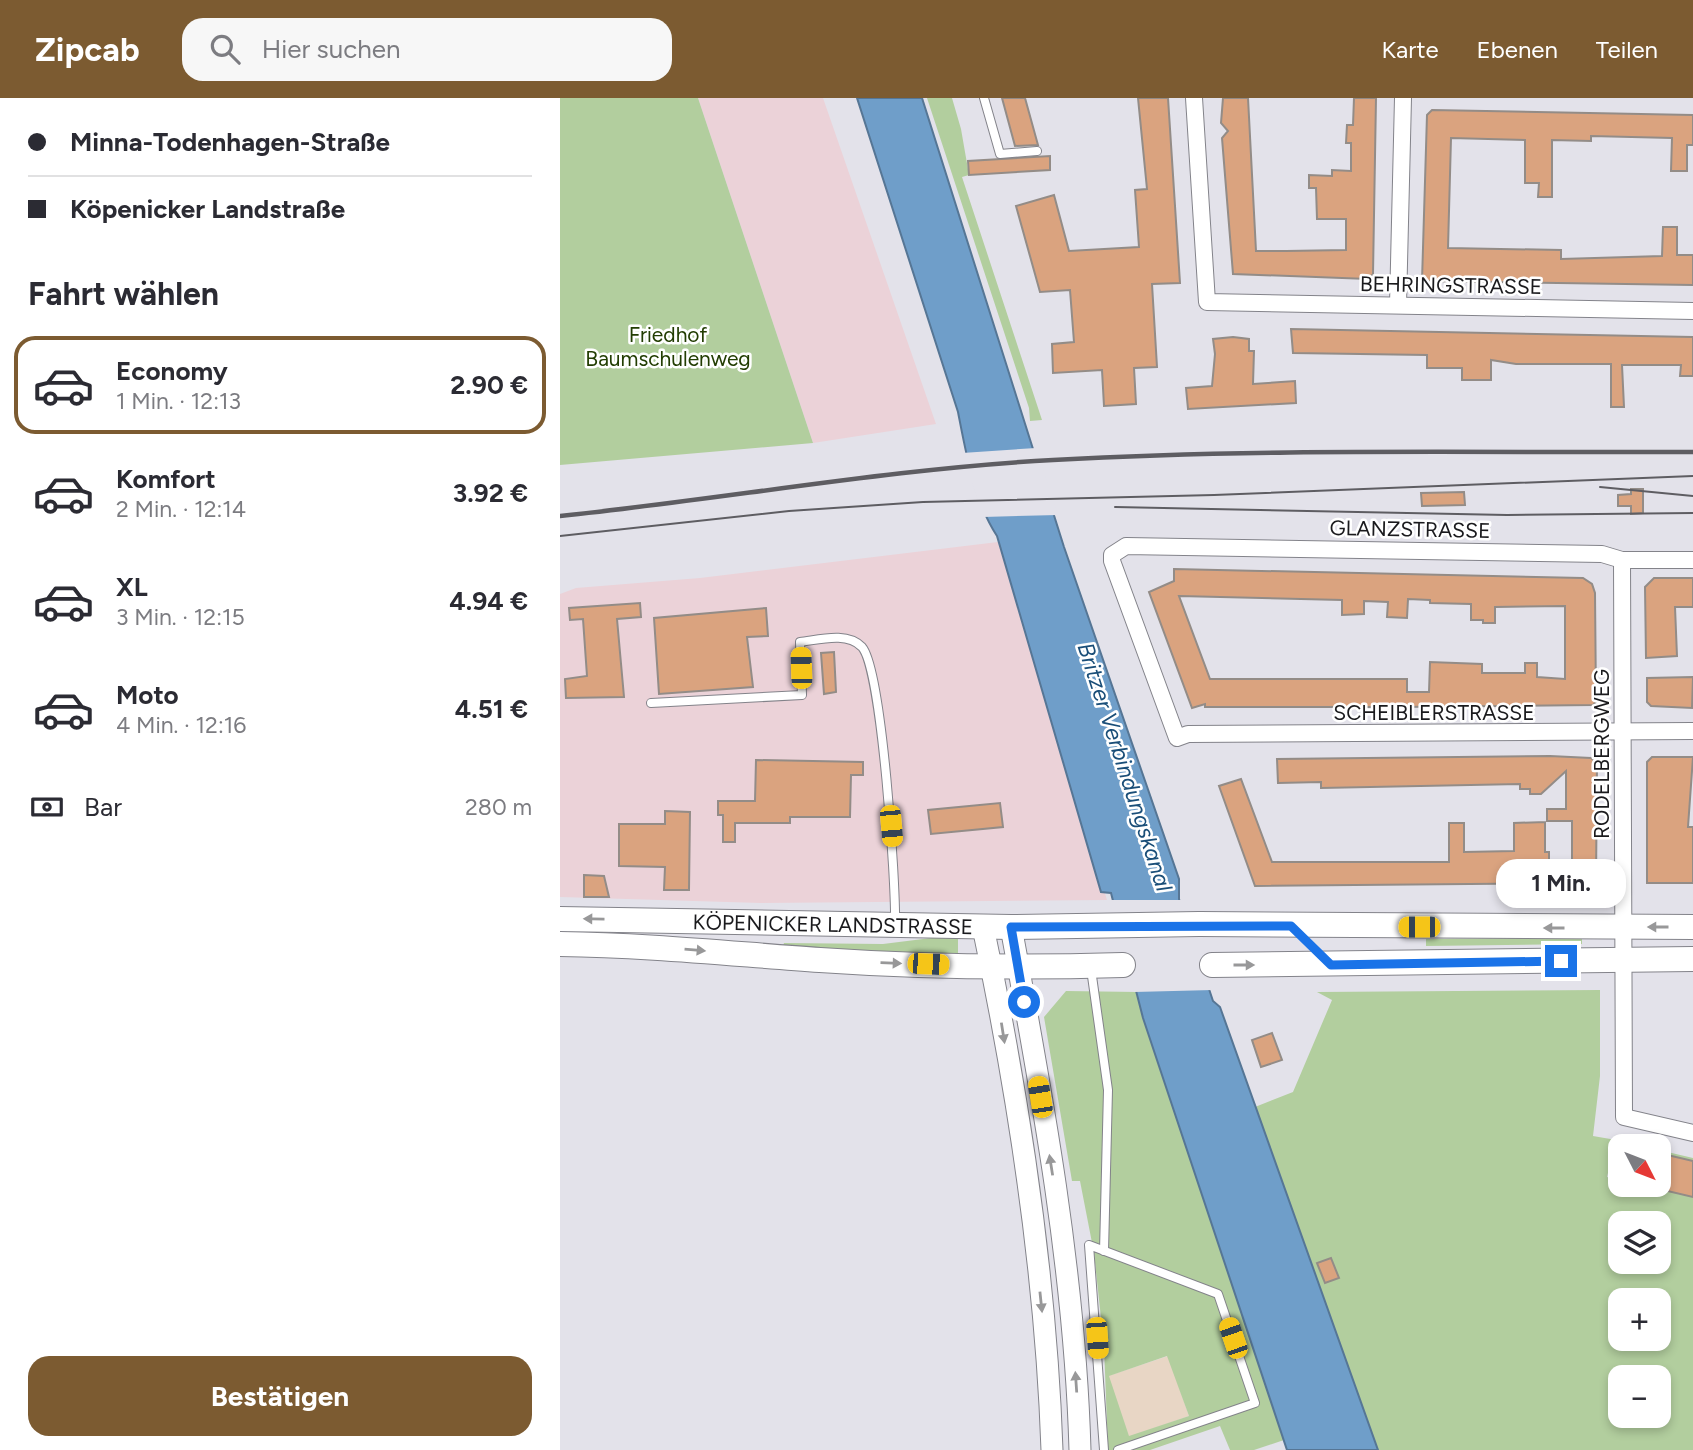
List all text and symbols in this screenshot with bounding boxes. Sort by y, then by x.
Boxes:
search box [182,18,672,81]
text: Zipcab [35,30,140,69]
icon: search [206,30,244,68]
text: Hier suchen [262,33,401,65]
text: Karte [1382,35,1439,64]
text: Ebenen [1477,35,1558,64]
text: Teilen [1596,35,1658,64]
text: Minna-Todenhagen-Straße [70,126,390,158]
text: Köpenicker Landstraße [70,193,345,225]
street label: BEHRINGSTRASSE [1360,271,1542,299]
text: Fahrt wählen [28,275,219,313]
park label: Friedhof Baumschulenweg [585,322,751,371]
icon: car [32,354,95,417]
text: Economy [116,355,228,387]
text: 2.90 € [450,369,528,401]
text: 1 Min. · 12:13 [116,387,241,415]
icon: car [32,462,95,525]
text: Komfort [116,463,216,495]
text: 3.92 € [453,477,528,509]
text: 2 Min. · 12:14 [116,495,246,523]
street label: GLANZSTRASSE [1329,515,1491,543]
icon: car [32,570,95,633]
text: XL [116,571,148,603]
text: 4.94 € [449,585,528,617]
text: 3 Min. · 12:15 [116,603,245,631]
water label: Britzer Verbindungskanal [1072,639,1179,896]
car [790,647,813,689]
street label: RODELBERGWEG [1589,669,1614,839]
icon: car [32,678,95,741]
text: Moto [116,679,179,711]
text: 4.51 € [455,693,528,725]
street label: SCHEIBLERSTRASSE [1333,700,1535,725]
text: 4 Min. · 12:16 [116,711,246,739]
icon: cash [28,788,66,826]
text: Bar [84,791,122,823]
text: 280 m [465,793,532,821]
car [879,804,904,848]
callout: 1 Min. [1496,860,1626,908]
text: 1 Min. [1531,869,1591,897]
street label: KÖPENICKER LANDSTRASSE [693,909,973,939]
one-way arrow [583,913,605,925]
car [1399,917,1441,938]
one-way arrow [1647,921,1669,933]
one-way arrow [1543,922,1565,934]
one-way arrow [684,945,706,956]
route end [1545,945,1577,977]
car [907,953,950,975]
one-way arrow [880,957,902,968]
one-way arrow [1233,959,1255,971]
route start [1008,986,1040,1018]
one-way arrow [997,1022,1008,1044]
car [1027,1075,1054,1119]
north arrow [1608,1134,1671,1197]
map controls [1608,1134,1671,1428]
one-way arrow [1045,1153,1056,1175]
button: layers [1608,1211,1671,1274]
button: + [1608,1288,1671,1351]
one-way arrow [1036,1291,1047,1313]
car [1217,1315,1250,1361]
car [1086,1316,1109,1360]
button: Bestätigen [28,1356,532,1436]
button: − [1608,1365,1671,1428]
one-way arrow [1070,1371,1081,1393]

